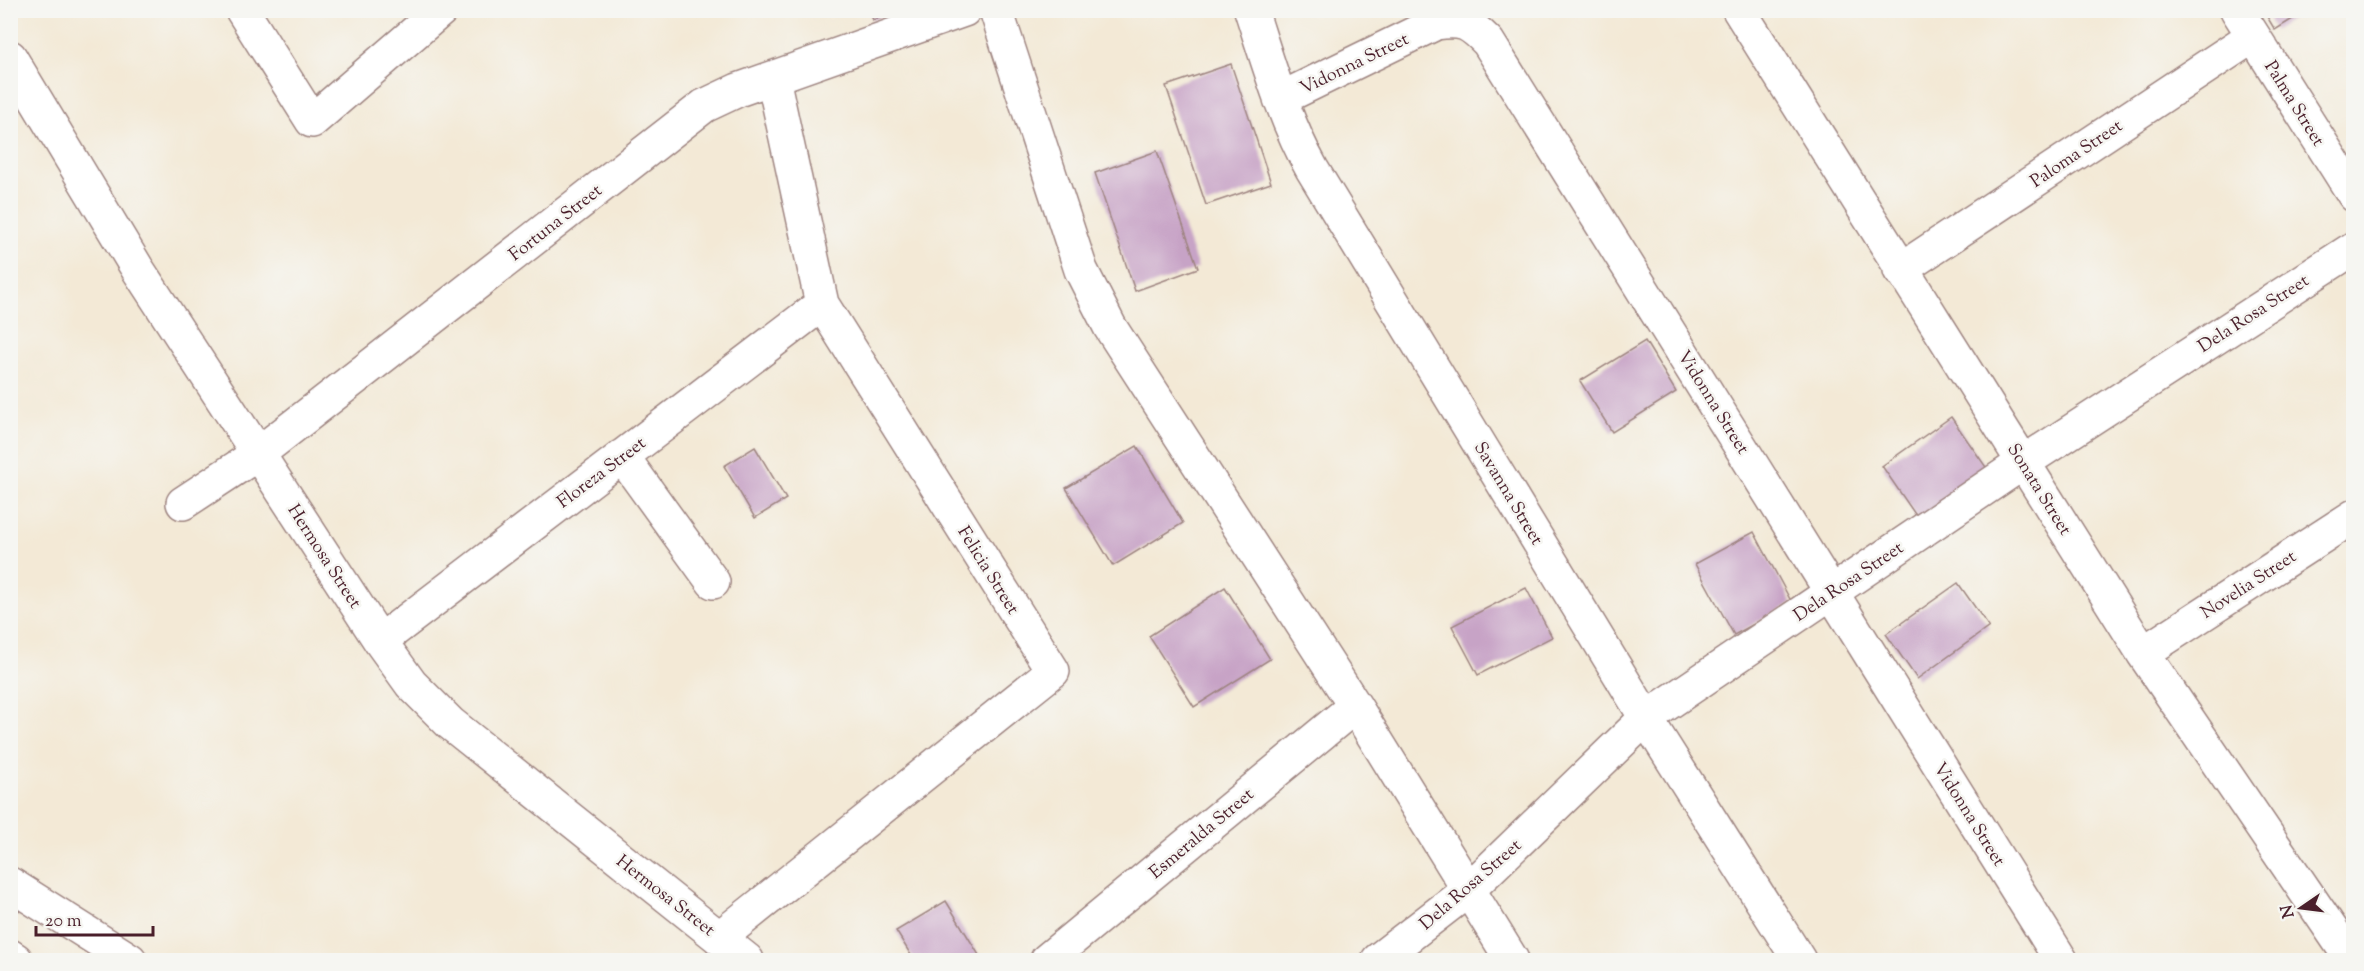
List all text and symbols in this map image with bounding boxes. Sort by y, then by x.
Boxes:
street label: Vidonna Street [1296,27,1414,102]
street label: Palma Street [2257,56,2330,152]
street label: Paloma Street [2026,114,2128,195]
street label: Fortuna Street [504,179,608,268]
street label: Dela Rosa Street [2193,269,2315,360]
street label: Vidonna Street [1670,346,1755,460]
street label: Floreza Street [552,432,652,516]
street label: Savanna Street [1466,437,1548,551]
street label: Sonata Street [2000,439,2077,541]
street label: Hermosa Street [280,500,367,614]
street label: Felicia Street [950,522,1025,620]
street label: Dela Rosa Street [1789,536,1909,629]
street label: Novelia Street [2196,545,2302,626]
street label: Vidonna Street [1926,758,2011,872]
street label: Esmeralda Street [1144,783,1260,886]
street label: Dela Rosa Street [1415,834,1528,937]
street label: Hermosa Street [610,850,720,944]
north arrow [2271,878,2331,938]
scale bar [36,899,153,937]
text: N [2276,902,2302,920]
text: 20 m [45,909,82,935]

